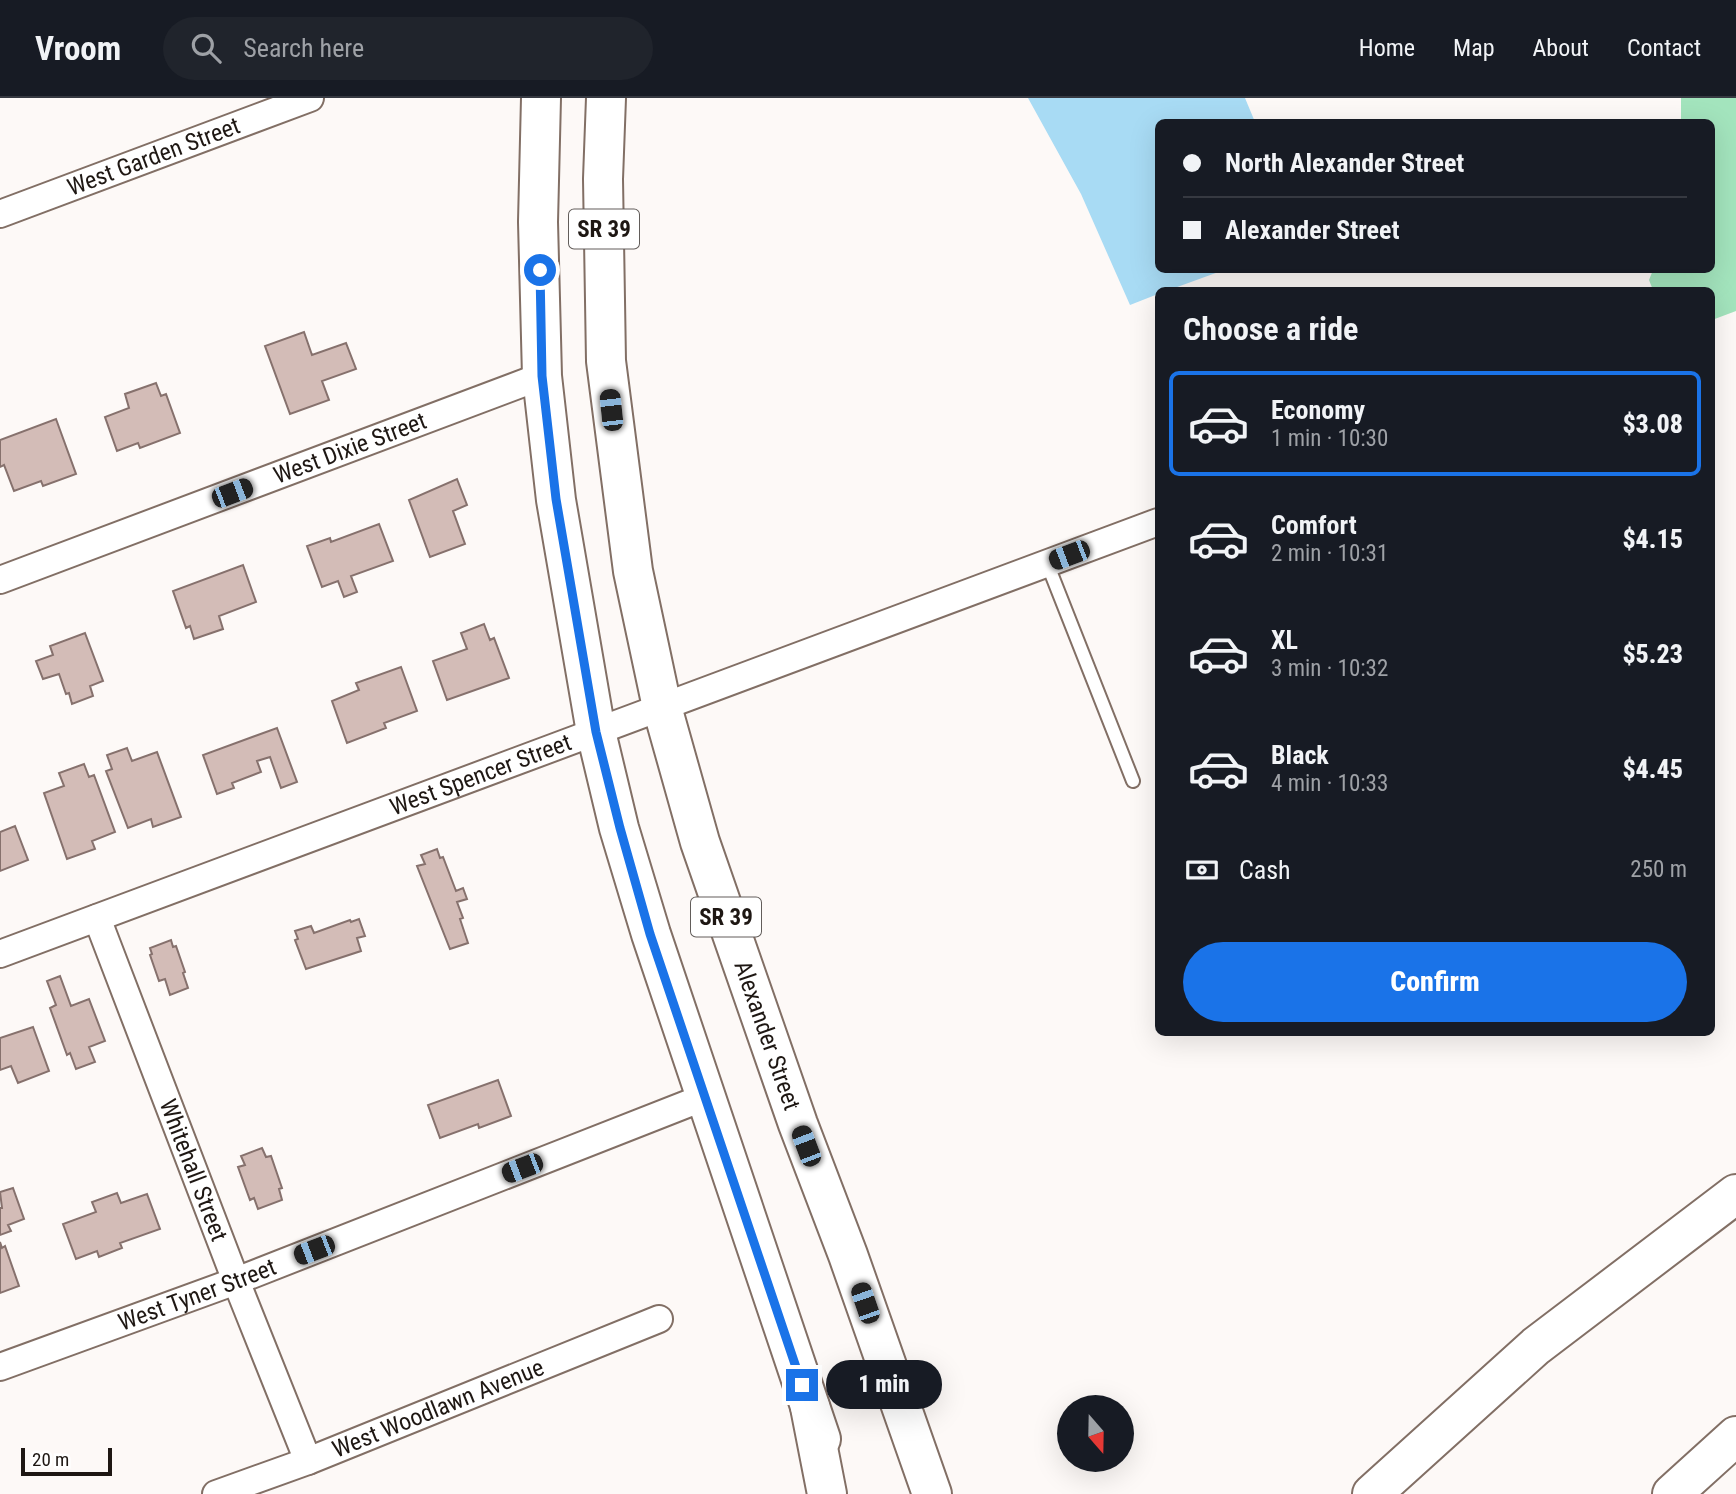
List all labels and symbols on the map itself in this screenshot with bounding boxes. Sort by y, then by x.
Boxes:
street label: West Garden Street [63,112,244,202]
road number: SR 39 [569,210,639,248]
route start [524,254,556,286]
car [599,388,624,432]
street label: West Dixie Street [270,407,430,490]
car [209,476,256,510]
car [1046,538,1093,572]
street label: West Spencer Street [386,728,575,821]
road number: SR 39 [691,898,761,936]
street label: Alexander Street [728,957,806,1114]
street label: Whitehall Street [154,1095,233,1245]
car [789,1123,824,1169]
car [499,1151,546,1185]
car [291,1233,338,1267]
street label: West Tyner Street [115,1253,280,1337]
car [849,1280,882,1326]
street label: West Woodlawn Avenue [328,1353,548,1464]
callout: 1 min [826,1360,942,1410]
route end [786,1369,818,1401]
north arrow [1057,1395,1134,1472]
scale bar [21,1445,112,1477]

